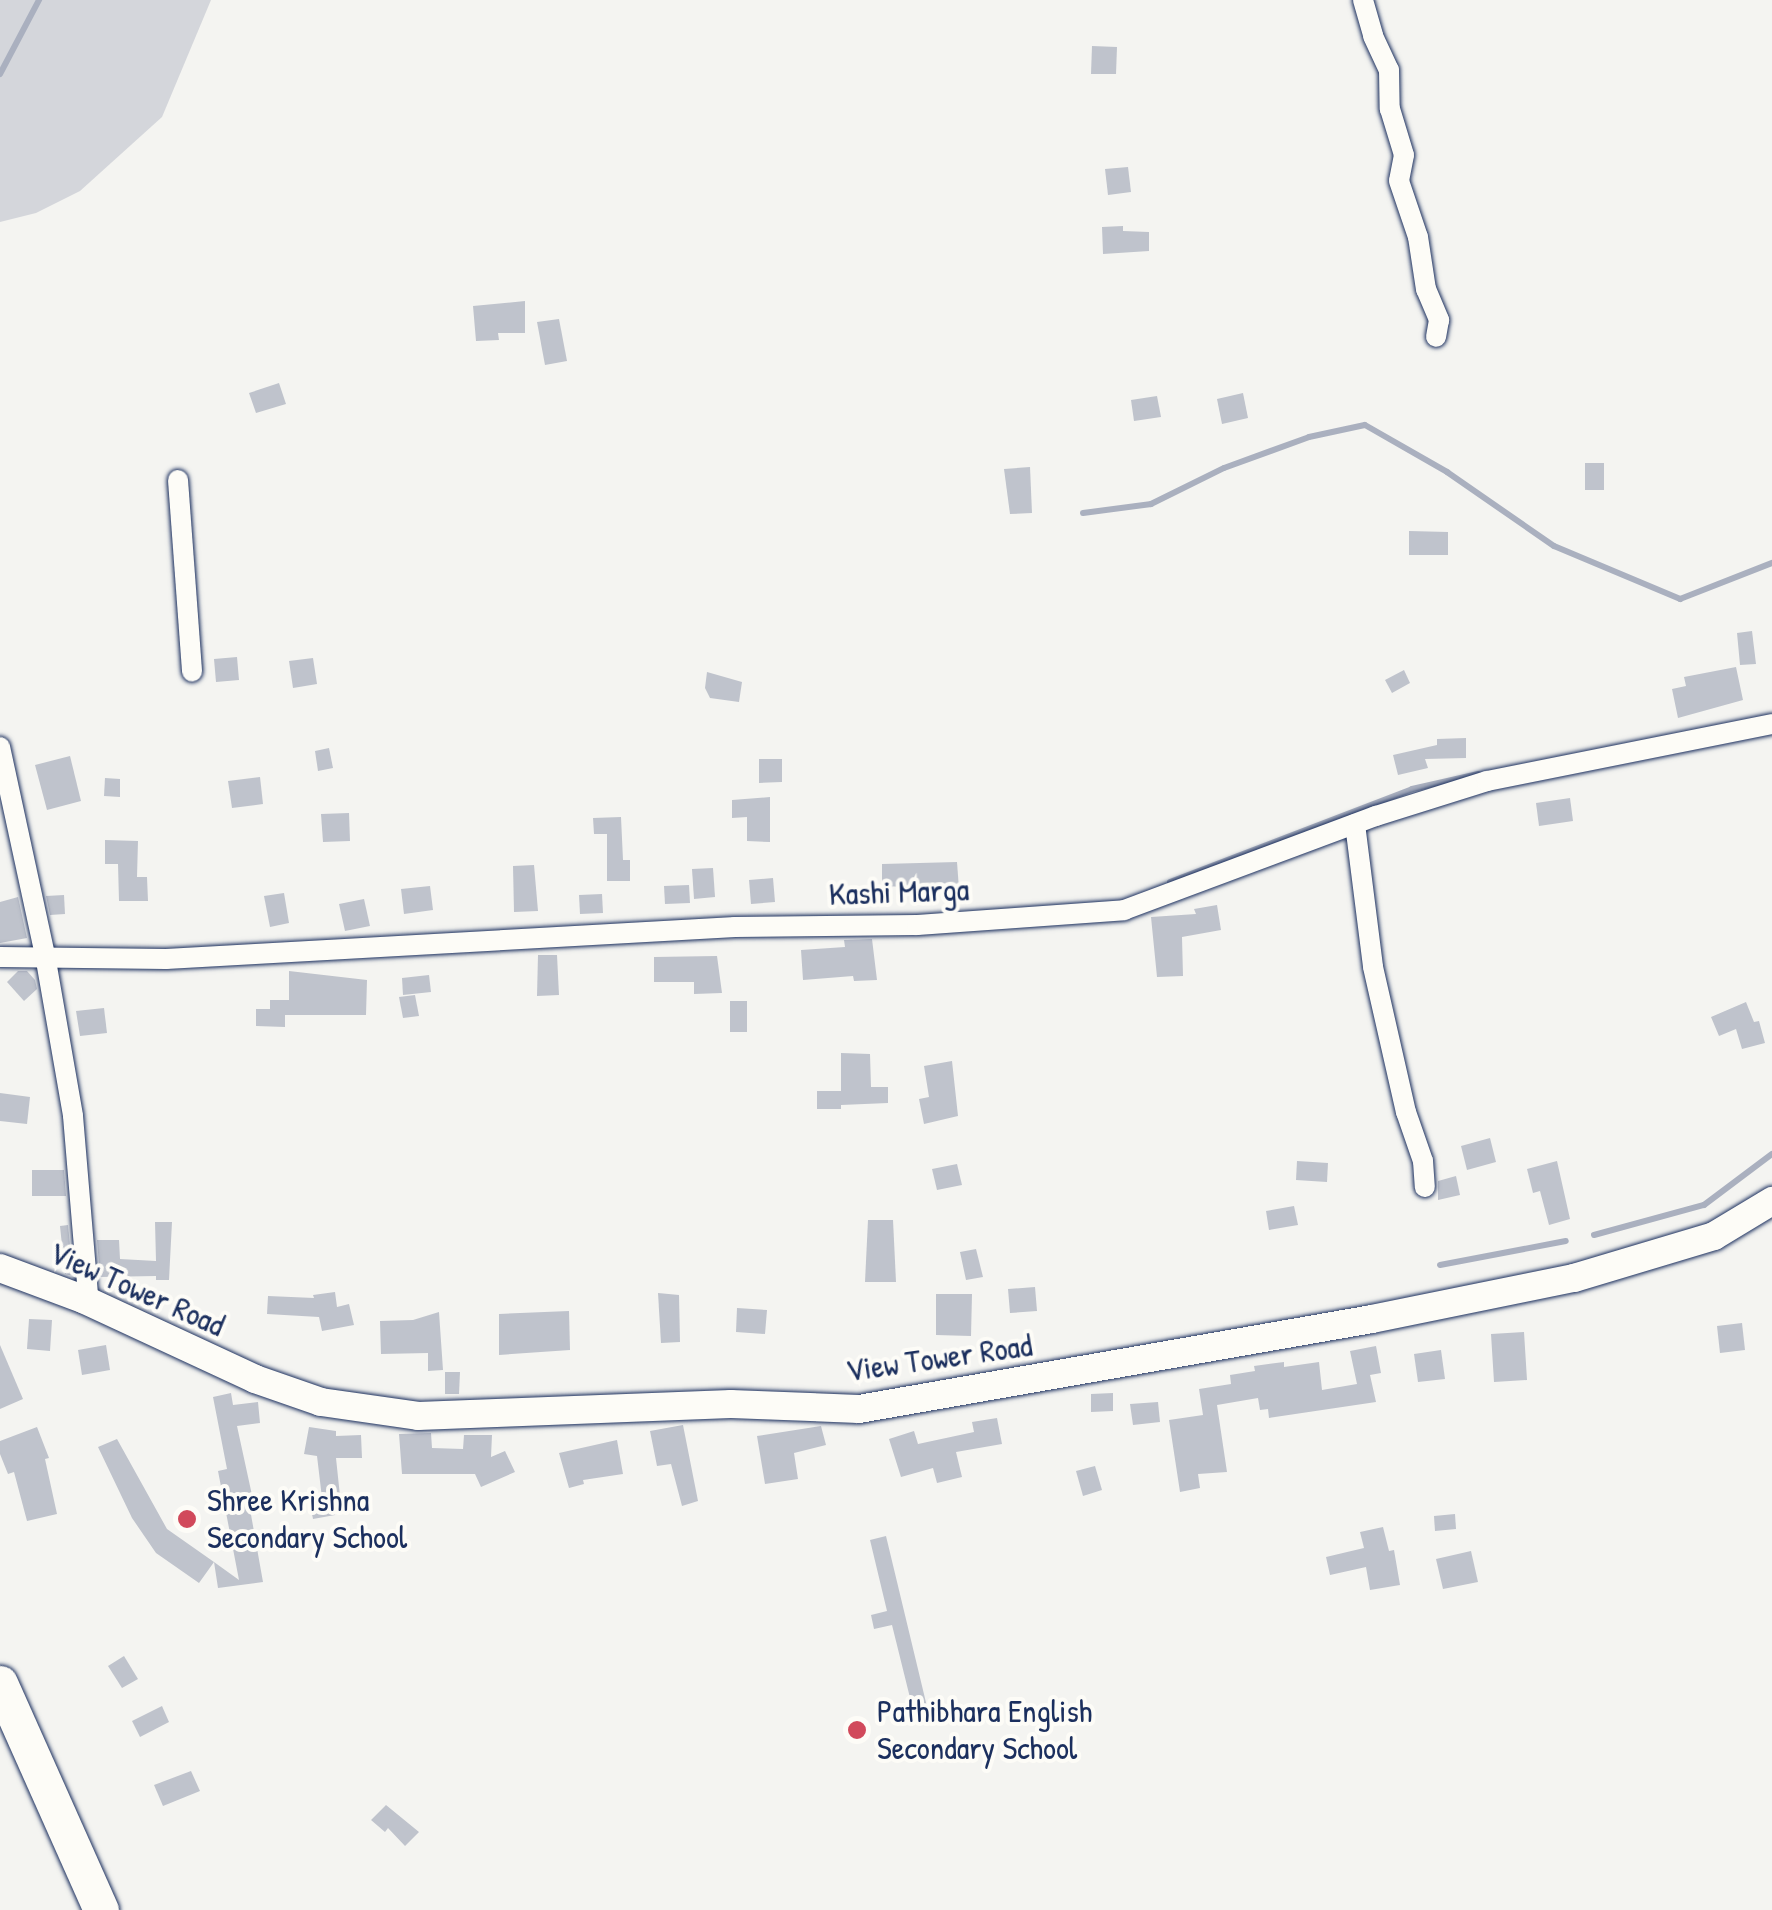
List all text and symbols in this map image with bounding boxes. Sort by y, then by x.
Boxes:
street label: Kashi Marga [828,870,970,914]
street label: View Tower Road [43,1233,231,1345]
street label: View Tower Road [843,1326,1035,1390]
place label: Shree Krishna Secondary School [207,1482,407,1557]
marker: Shree Krishna Secondary School [176,1508,198,1530]
place label: Pathibhara English Secondary School [877,1693,1092,1768]
marker: Pathibhara English Secondary School [846,1719,868,1741]

